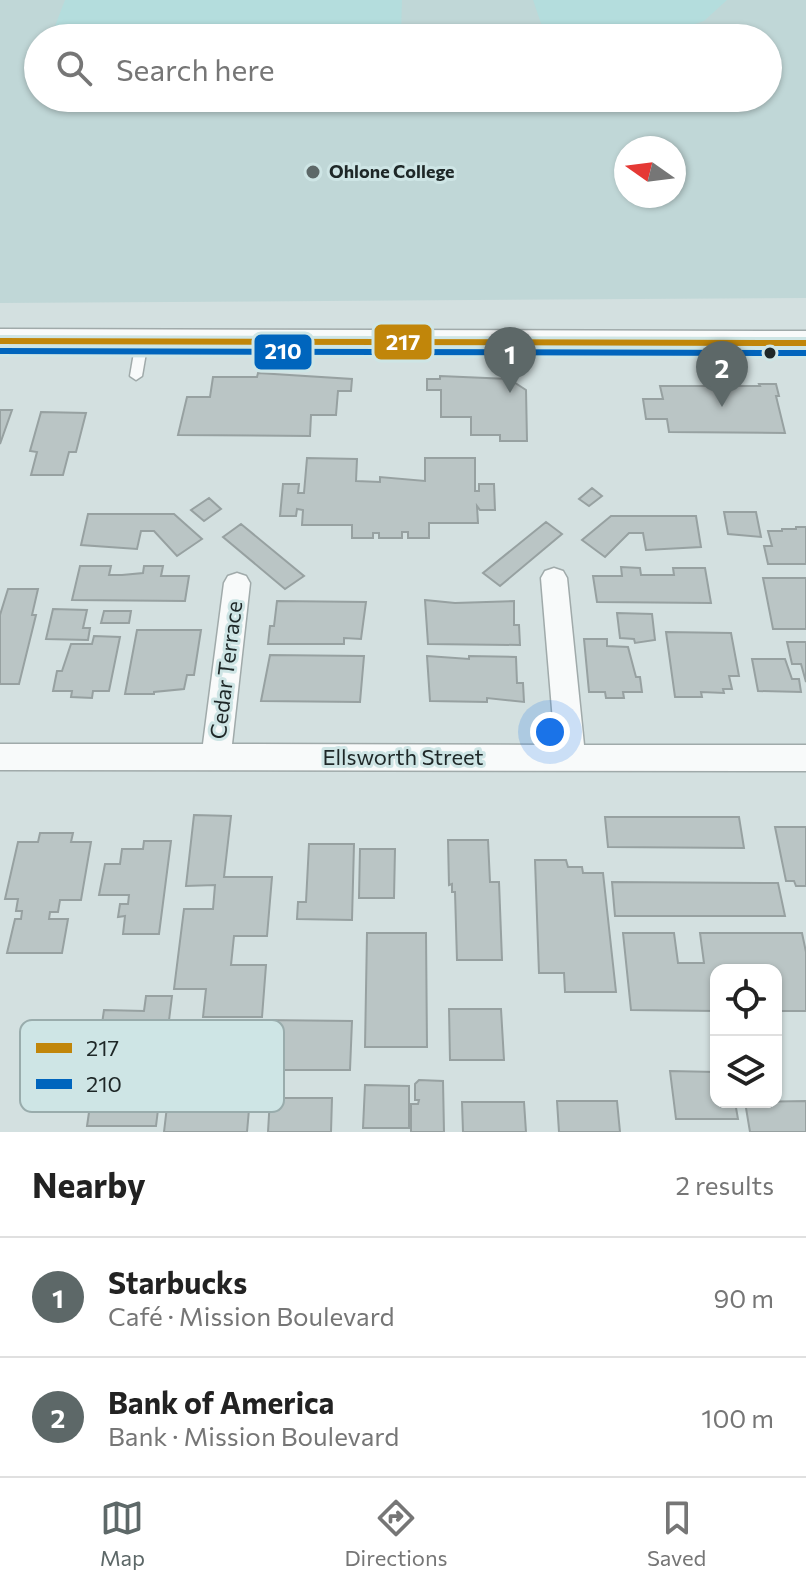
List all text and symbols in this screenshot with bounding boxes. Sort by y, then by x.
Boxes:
search box [24,24,782,112]
icon: search [52,46,96,90]
text: Search here [116,50,275,87]
north arrow [614,136,686,208]
place label: Ohlone College [329,160,455,182]
marker: Ohlone College [304,163,322,181]
line badge: 217 [373,323,433,361]
pin: 1 [484,327,536,393]
text: 217 [386,328,420,355]
line badge: 210 [253,333,313,371]
text: 210 [264,337,302,364]
pin: 2 [696,341,748,407]
unlabelled marker [762,345,778,361]
street label: Cedar Terrace [204,599,247,741]
your location [530,712,570,752]
street label: Ellsworth Street [322,743,484,770]
map controls [710,964,782,1108]
button: locate [710,964,782,1036]
legend [20,1020,284,1112]
text: 217 [86,1034,119,1061]
button: layers [710,1036,782,1108]
text: 210 [86,1070,122,1097]
text: Nearby [32,1163,146,1205]
text: 2 results [676,1169,774,1200]
text: Starbucks [108,1263,247,1300]
text: 1 [52,1282,64,1313]
text: 90 m [714,1282,774,1313]
text: Café · Mission Boulevard [108,1300,395,1331]
text: Bank of America [108,1383,334,1420]
text: 2 [51,1402,65,1433]
text: 100 m [701,1402,774,1433]
text: Bank · Mission Boulevard [108,1420,399,1451]
tab: Map [100,1496,145,1571]
tab: Directions [344,1496,448,1571]
tab: Saved [647,1496,706,1571]

